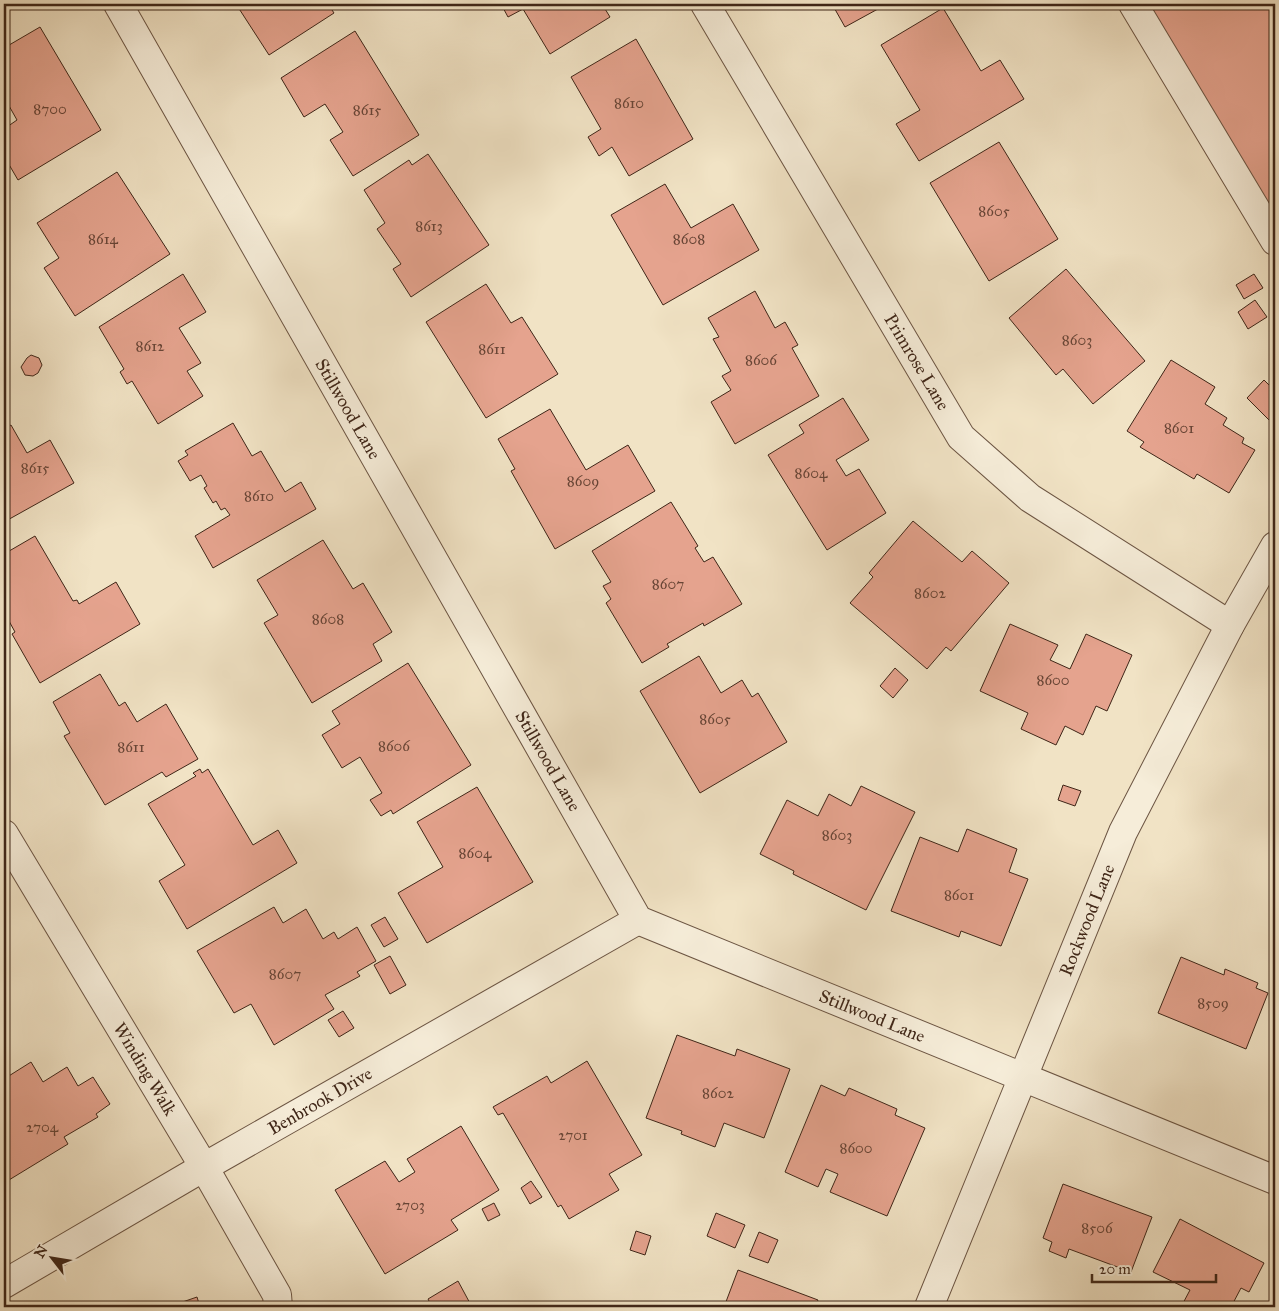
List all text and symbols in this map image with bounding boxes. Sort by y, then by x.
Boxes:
house number: 8610 [614,94,644,112]
house number: 8700 [33,100,67,118]
house number: 8615 [353,101,381,119]
house number: 8605 [978,202,1010,220]
house number: 8613 [415,217,443,235]
house number: 8614 [88,230,119,248]
house number: 8608 [673,230,705,248]
street label: Primrose Lane [880,310,954,414]
house number: 8603 [1062,331,1092,349]
house number: 8612 [136,337,165,355]
house number: 8611 [478,340,506,358]
house number: 8606 [745,351,778,369]
street label: Stillwood Lane [310,355,386,463]
house number: 8601 [1164,419,1194,437]
house number: 8615 [21,459,49,477]
house number: 8604 [795,464,828,482]
house number: 8609 [567,472,599,490]
house number: 8610 [244,487,274,505]
house number: 8607 [652,575,684,593]
house number: 8602 [914,584,946,602]
house number: 8608 [312,610,344,628]
house number: 8600 [1036,671,1070,689]
street label: Stillwood Lane [510,707,586,815]
house number: 8605 [699,710,731,728]
house number: 8606 [378,737,411,755]
house number: 8611 [117,738,145,756]
house number: 8603 [822,826,852,844]
house number: 8604 [459,844,492,862]
street label: Rockwood Lane [1055,861,1119,979]
house number: 8601 [944,886,974,904]
house number: 8607 [269,965,301,983]
street label: Stillwood Lane [816,985,928,1047]
house number: 8509 [1197,994,1229,1012]
street label: Winding Walk [108,1018,182,1121]
street label: Benbrook Drive [264,1062,376,1140]
house number: 8602 [702,1084,734,1102]
house number: 2704 [26,1118,59,1136]
house number: 2701 [558,1126,588,1144]
house number: 8600 [839,1139,873,1157]
house number: 2703 [395,1196,425,1214]
house number: 8506 [1081,1219,1114,1237]
north arrow [28,1234,78,1284]
text: N [31,1242,52,1261]
scale bar [1092,1251,1215,1283]
text: 20 m [1099,1260,1131,1278]

